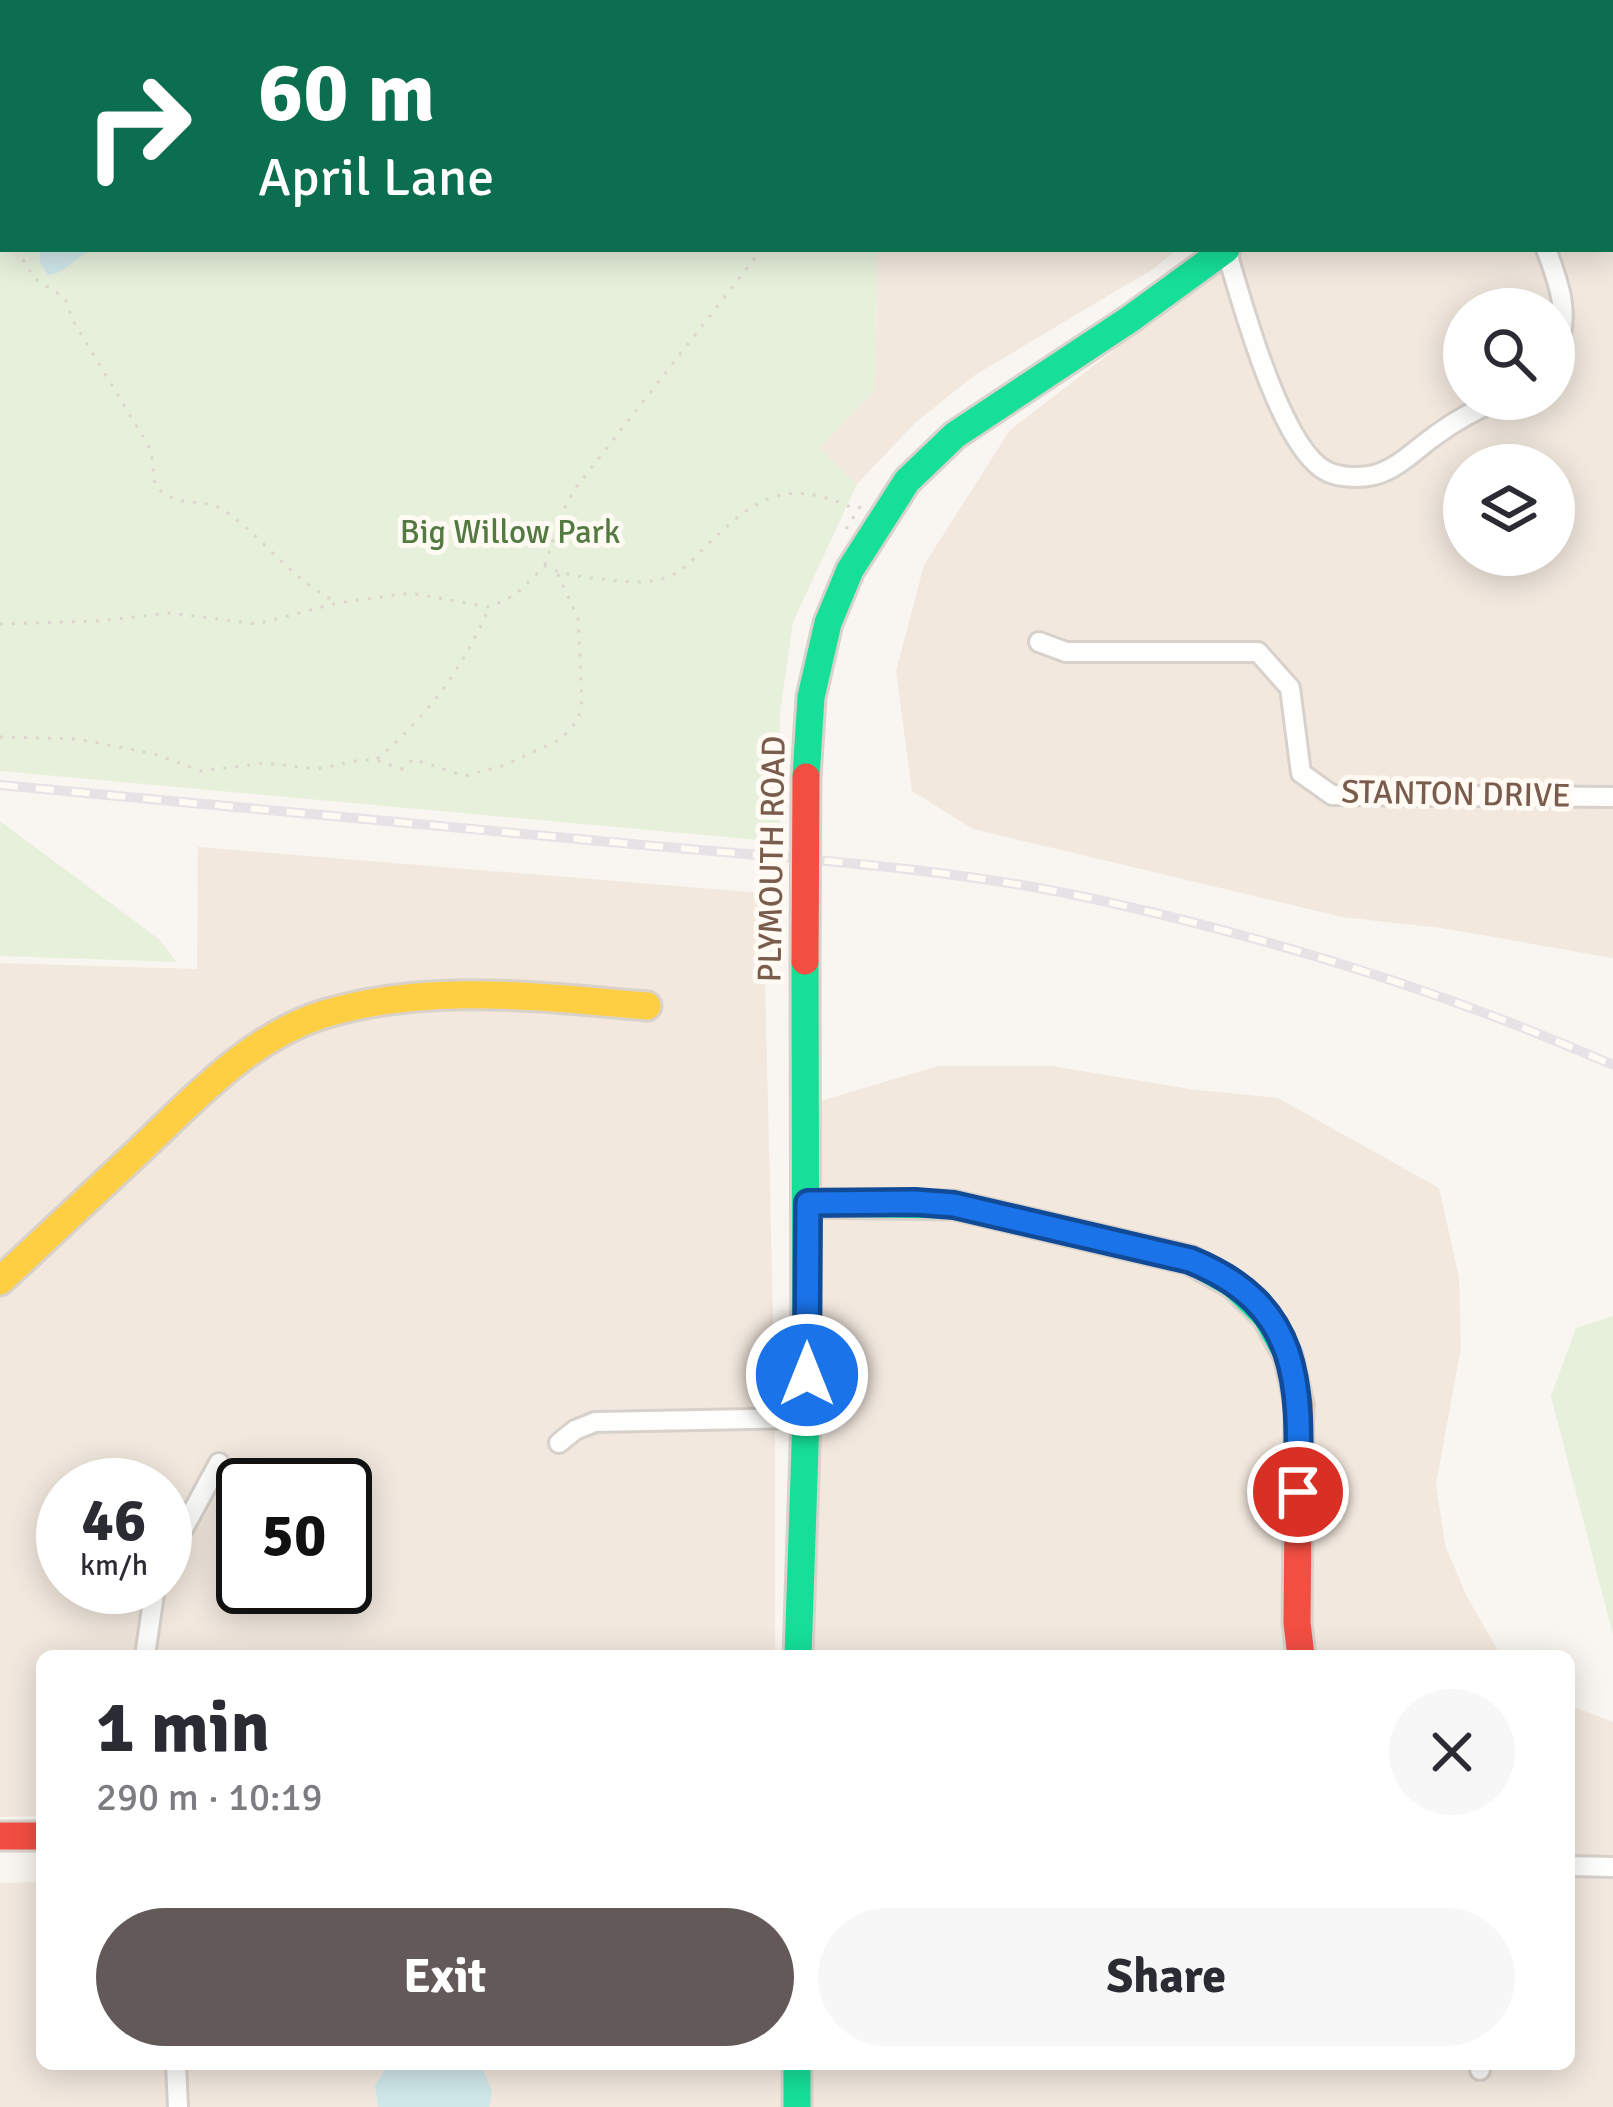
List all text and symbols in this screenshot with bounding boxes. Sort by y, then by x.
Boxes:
text: 60 m [258,41,435,145]
icon: right [60,48,216,204]
text: April Lane [258,144,494,211]
map controls [1443,288,1575,576]
button: search [1443,288,1575,420]
button: layers [1443,444,1575,576]
park label: Big Willow Park [400,512,620,553]
street label: PLYMOUTH ROAD [749,735,795,983]
street label: STANTON DRIVE [1341,772,1571,816]
position arrow [744,1312,870,1438]
pin [1247,1441,1349,1543]
speed limit sign: 50 [216,1458,372,1614]
icon: arrive [1265,1459,1331,1525]
text: 46 [82,1484,146,1558]
text: km/h [80,1547,148,1584]
text: 1 min [96,1683,270,1772]
button: close [1389,1689,1515,1815]
text: 290 m · 10:19 [96,1773,323,1821]
button: Exit [96,1908,794,2046]
button: Share [818,1908,1515,2046]

